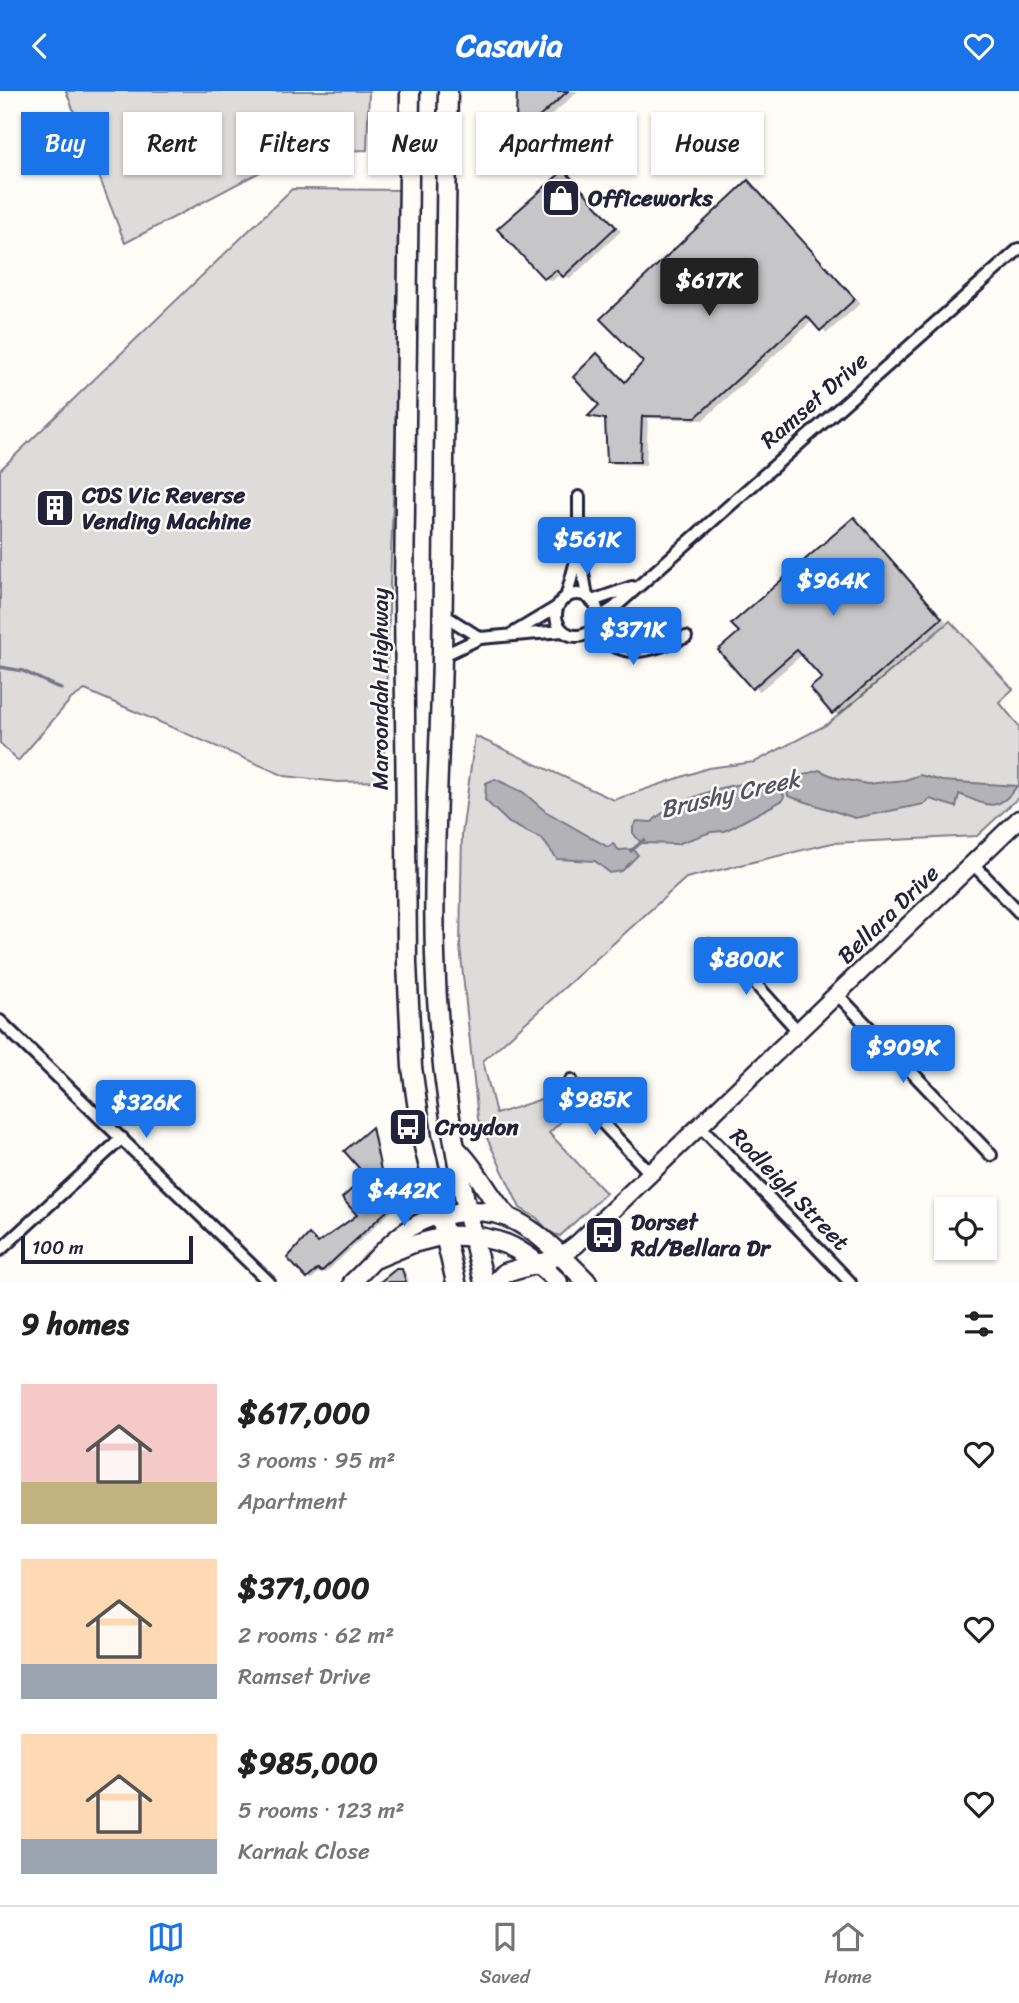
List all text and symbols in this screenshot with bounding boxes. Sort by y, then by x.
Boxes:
text: Casavia [456,17,563,74]
icon: back [21,27,59,65]
icon: heart [960,27,998,65]
chip: Buy [21,112,109,175]
chip: Rent [123,112,222,175]
chip: Filters [236,112,354,175]
chip: New [368,112,462,175]
chip: Apartment [476,112,637,175]
chip: House [651,112,764,175]
shop icon: Officeworks [540,177,582,219]
place label: Officeworks [588,178,713,219]
pin: $617K [660,259,758,318]
text: $617K [676,260,742,301]
street label: Ramset Drive [751,341,878,459]
place label: CDS Vic Reverse Vending Machine [81,475,251,542]
building icon: CDS Vic Reverse Vending Machine [34,487,76,529]
pin: $561K [538,517,636,577]
text: $561K [554,519,620,560]
pin: $964K [784,559,882,618]
text: $964K [797,560,869,601]
street label: Maroondah Highway [360,588,401,790]
pin: $371K [584,607,682,667]
text: $371K [600,609,666,650]
water label: Brushy Creek [656,757,805,830]
street label: Bellara Drive [827,854,949,974]
pin: $800K [697,937,795,997]
text: $800K [710,939,782,980]
pin: $909K [854,1025,952,1085]
text: $909K [867,1027,939,1068]
pin: $985K [546,1077,644,1137]
text: $985K [559,1079,631,1120]
pin: $326K [97,1081,195,1140]
text: $326K [112,1082,180,1123]
bus stop icon: Croydon [387,1106,429,1148]
place label: Croydon [434,1107,519,1148]
street label: Rodleigh Street [719,1118,860,1261]
pin: $442K [355,1169,453,1228]
text: $442K [368,1170,440,1211]
map controls [934,1197,997,1260]
button: locate [934,1197,997,1260]
place label: Dorset Rd/Bellara Dr [630,1202,772,1269]
bus stop icon: Dorset Rd/Bellara Dr [583,1214,625,1256]
text: 100 m [32,1231,84,1264]
scale bar [21,1233,192,1265]
text: 9 homes [21,1297,129,1351]
icon: filters [960,1305,998,1343]
text: $617,000 [238,1386,370,1440]
icon: home [77,1412,161,1496]
icon: heart [960,1435,998,1473]
text: 3 rooms · 95 m² [238,1440,395,1481]
text: Apartment [238,1481,347,1522]
text: $371,000 [238,1561,370,1615]
icon: home [77,1587,161,1671]
icon: heart [960,1610,998,1648]
text: 2 rooms · 62 m² [238,1615,394,1656]
text: Ramset Drive [238,1656,371,1697]
text: $985,000 [238,1736,378,1790]
icon: home [77,1762,161,1846]
icon: heart [960,1785,998,1823]
text: 5 rooms · 123 m² [238,1790,405,1831]
text: Karnak Close [238,1831,370,1872]
tab: Map [147,1918,185,1993]
tab: Saved [480,1918,530,1993]
tab: Home [824,1918,872,1993]

